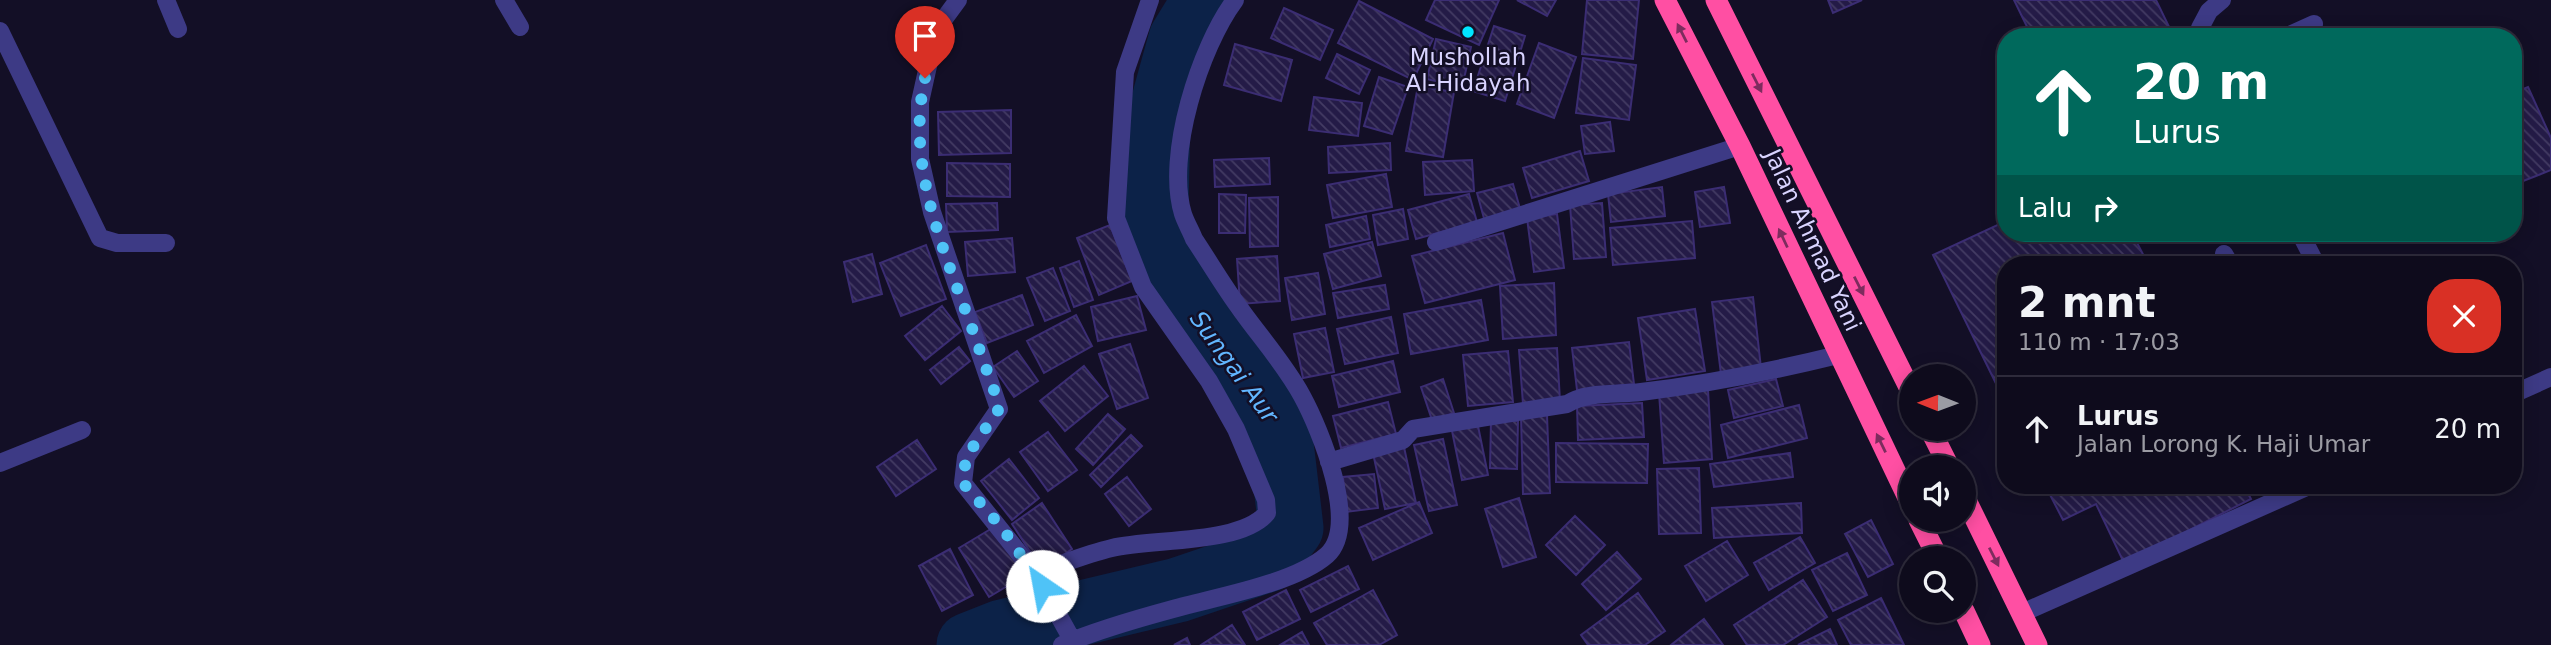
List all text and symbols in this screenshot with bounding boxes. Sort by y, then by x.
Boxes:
pin [895,6,955,78]
icon: arrive [906,17,944,55]
one-way arrow [1677,23,1689,43]
marker: Mushollah Al-Hidayah [1460,24,1476,40]
place label: Mushollah Al-Hidayah [1405,44,1531,96]
text: 20 m [2133,54,2269,111]
icon: ahead [2018,56,2109,147]
one-way arrow [1751,73,1763,93]
text: Lurus [2133,113,2221,151]
street label: Jalan Ahmad Yani [1759,143,1867,335]
icon: right [2086,189,2124,227]
text: Lalu [2018,193,2072,223]
one-way arrow [1777,228,1789,248]
one-way arrow [1853,276,1864,296]
text: 2 mnt [2018,278,2156,327]
button: close [2427,279,2501,353]
water label: Sungai Aur [1184,306,1285,430]
text: 110 m · 17:03 [2018,329,2180,355]
north arrow [1899,364,1976,441]
map controls [1899,364,1976,623]
text: Lurus [2077,401,2159,431]
icon: ahead [2018,410,2056,448]
text: 20 m [2434,414,2501,444]
text: Jalan Lorong K. Haji Umar [2077,431,2370,457]
one-way arrow [1875,433,1886,453]
button: sound [1899,455,1976,532]
button: search [1899,546,1976,623]
one-way arrow [1988,547,2000,567]
position arrow [1005,549,1079,623]

